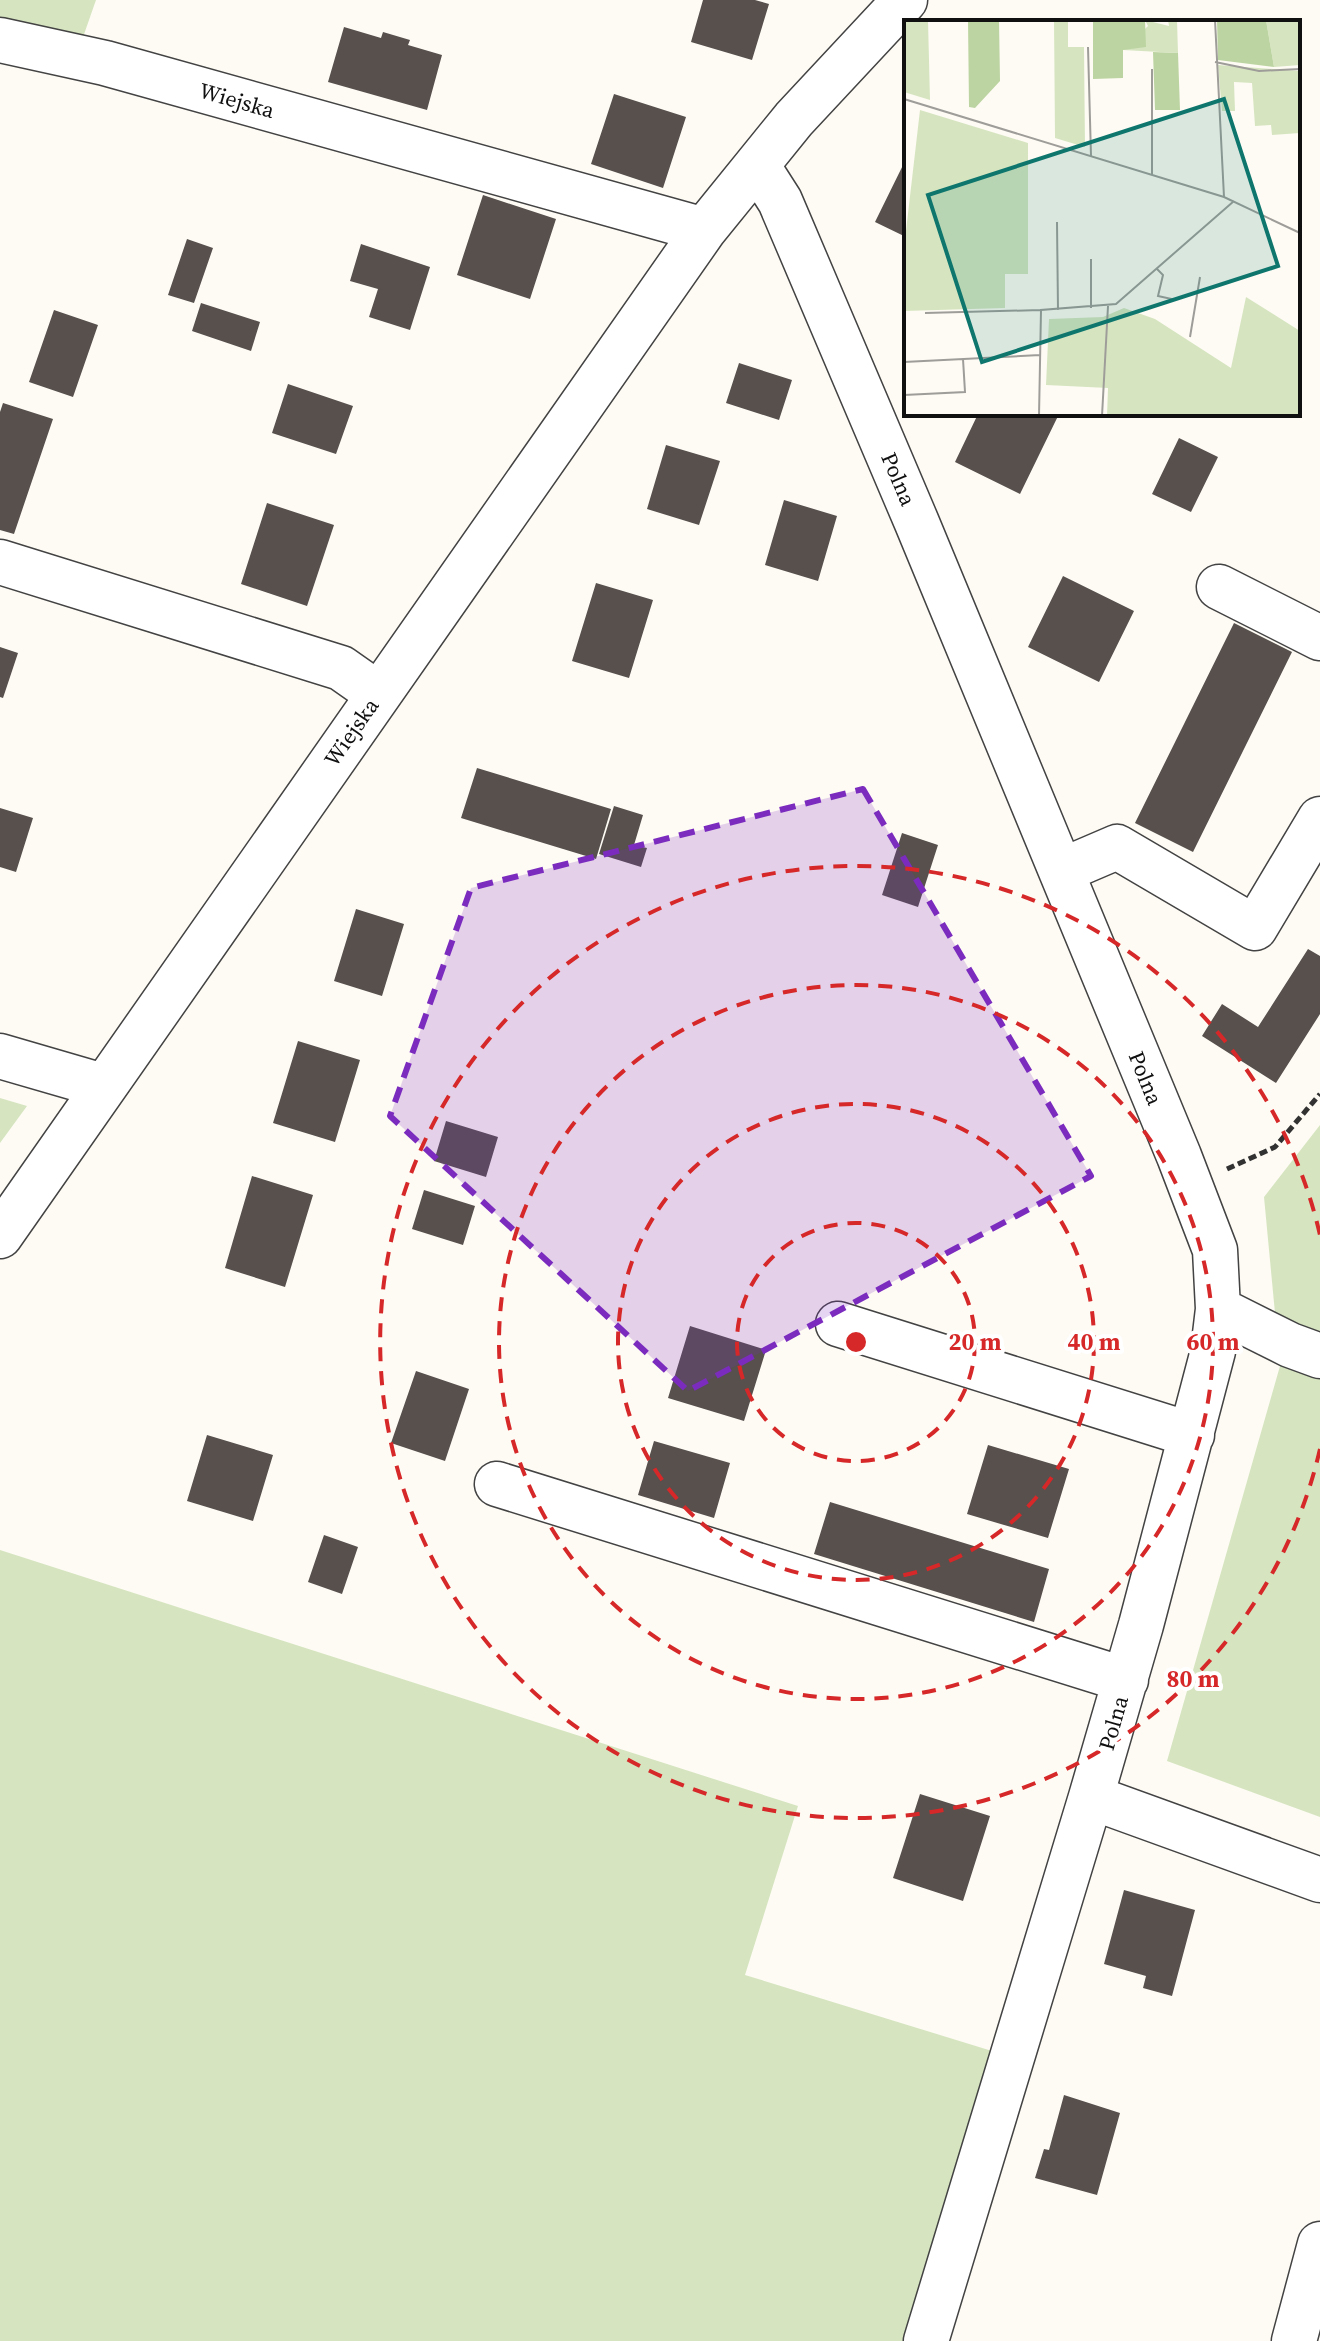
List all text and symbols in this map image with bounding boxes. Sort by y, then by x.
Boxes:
inset map [904,20,1300,416]
street label: Wiejska [196,75,279,125]
street label: Polna [874,448,924,511]
street label: Wiejska [317,691,386,772]
street label: Polna [1122,1047,1171,1110]
text: 20 m [949,1325,1002,1358]
text: 40 m [1068,1325,1121,1358]
text: 60 m [1187,1325,1240,1358]
centre of rings [842,1328,870,1356]
text: 80 m [1167,1662,1220,1695]
street label: Polna [1091,1691,1135,1754]

